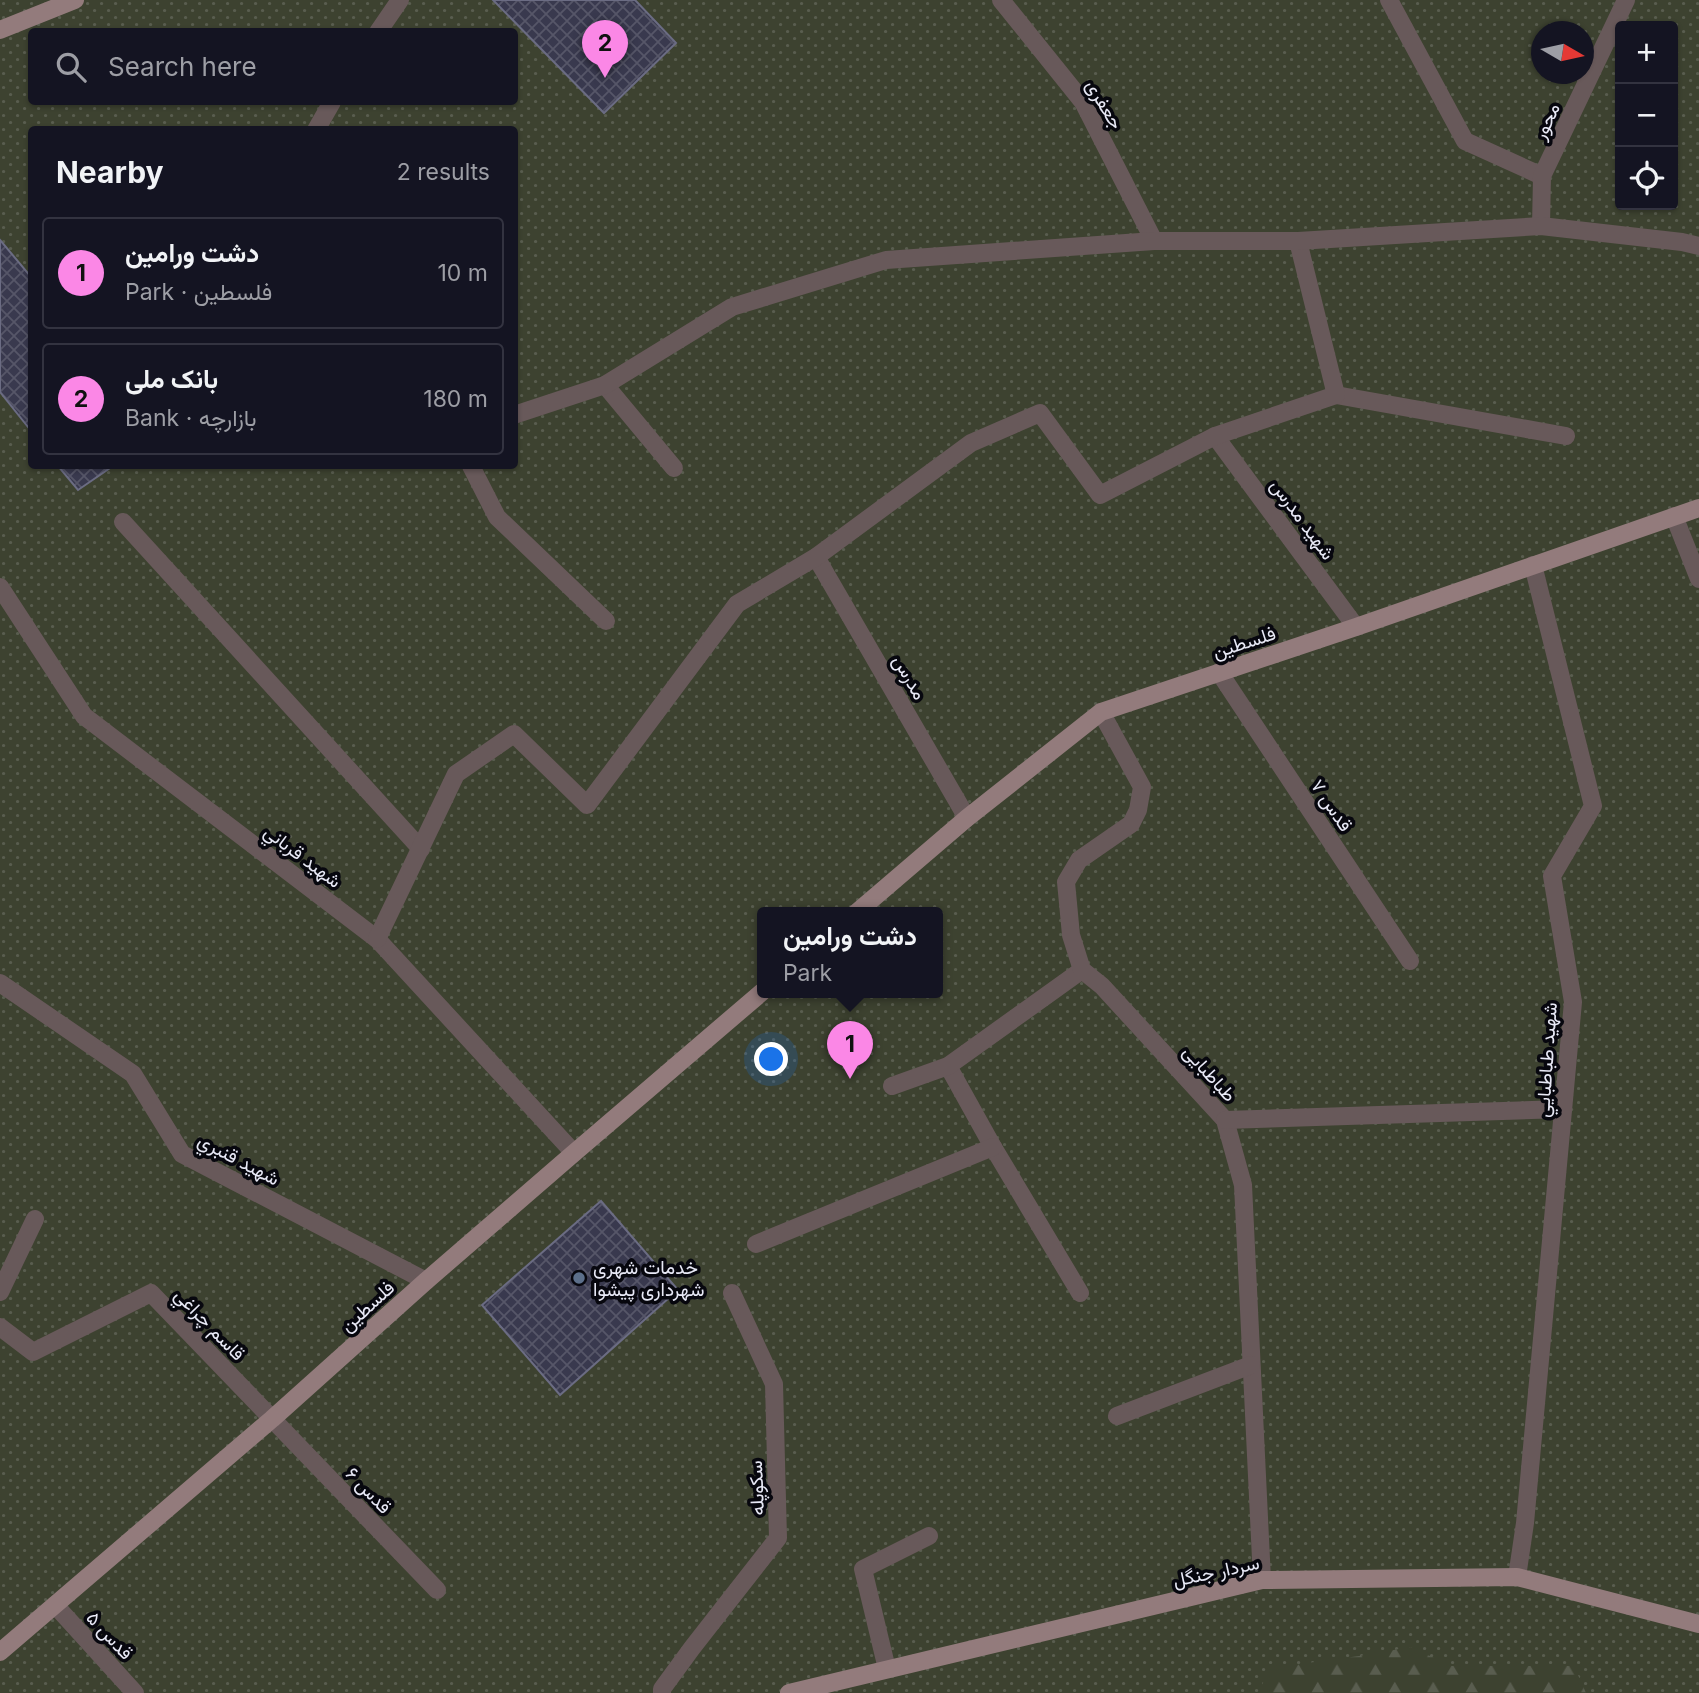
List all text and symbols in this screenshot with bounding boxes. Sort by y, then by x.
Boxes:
pin: 2 [582,20,628,78]
north arrow [1531,21,1594,84]
map controls [1615,21,1678,210]
button: + [1615,21,1678,84]
search box [28,28,518,105]
icon: search [52,48,90,86]
text: Search here [108,51,257,82]
street label: جعفری [1081,75,1128,133]
button: − [1615,84,1678,147]
street label: محور [1528,99,1565,144]
button: locate [1615,147,1678,210]
text: Nearby [56,154,164,190]
text: 2 results [397,158,490,186]
text: دشت ورامین [125,237,259,268]
text: 1 [76,259,86,287]
text: 10 m [438,259,488,287]
text: Park · فلسطین [125,278,272,306]
text: بانک ملی [125,363,218,394]
text: 2 [74,385,88,413]
text: 180 m [423,385,488,413]
text: Bank · بازارچه [125,404,257,432]
street label: شهيد مدرس [1266,474,1340,564]
street label: فلسطین [1210,622,1279,663]
street label: مدرس [888,651,931,704]
street label: قدس ۷ [1306,775,1357,836]
street label: شهيد قرباني [257,820,346,896]
popup [757,907,943,998]
text: دشت ورامین [783,920,917,951]
text: Park [783,959,832,987]
street label: شهيد طباطبايي [1531,1002,1566,1119]
pin: 1 [827,1021,873,1079]
street label: طباطبایی [1178,1040,1241,1107]
your location [754,1042,788,1076]
street label: شهيد قنبري [192,1128,284,1194]
place label: خدمات شهری شهرداری پیشوا [593,1256,704,1303]
marker: خدمات شهری شهرداری پیشوا [571,1270,587,1286]
street label: فلسطین [336,1276,399,1337]
street label: قاسم چراغي [167,1283,250,1368]
street label: سکوپله [744,1460,771,1516]
street label: قدس ۶ [341,1462,396,1518]
street label: سردار جنگل [1171,1551,1261,1592]
street label: قدس ۵ [82,1606,138,1664]

